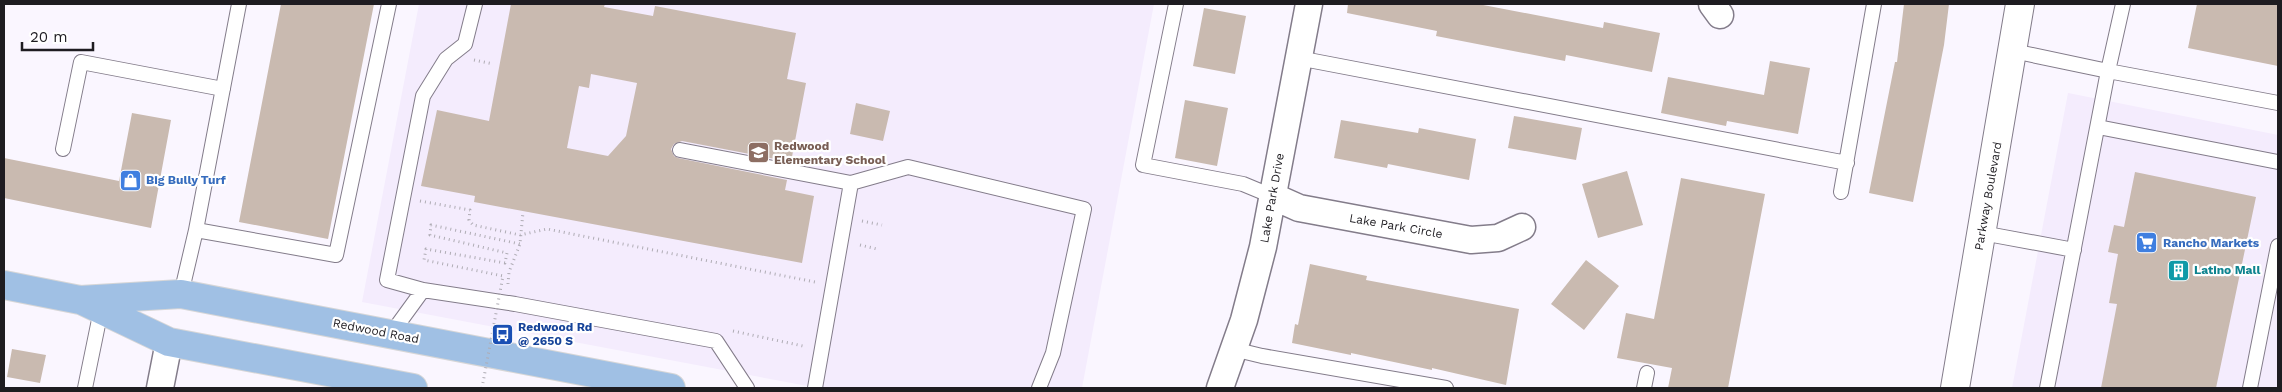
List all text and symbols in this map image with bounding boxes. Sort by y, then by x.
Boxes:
scale bar [22,20,94,52]
text: 20 m [30,28,68,46]
place label: Redwood Elementary School [774,139,886,167]
school or university icon: Redwood Elementary School [746,141,770,165]
street label: Parkway Boulevard [1972,141,2004,251]
street label: Lake Park Drive [1257,152,1287,244]
shop icon: Big Bully Turf [118,168,142,192]
place label: Big Bully Turf [146,173,226,187]
street label: Lake Park Circle [1348,211,1444,241]
supermarket icon: Rancho Markets [2135,231,2159,255]
place label: Rancho Markets [2163,236,2260,250]
building icon: Latino Mall [2166,258,2190,282]
place label: Latino Mall [2194,263,2260,277]
street label: Redwood Road [332,316,420,346]
place label: Redwood Rd @ 2650 S [518,320,592,348]
bus stop icon: Redwood Rd @ 2650 S [490,322,514,346]

